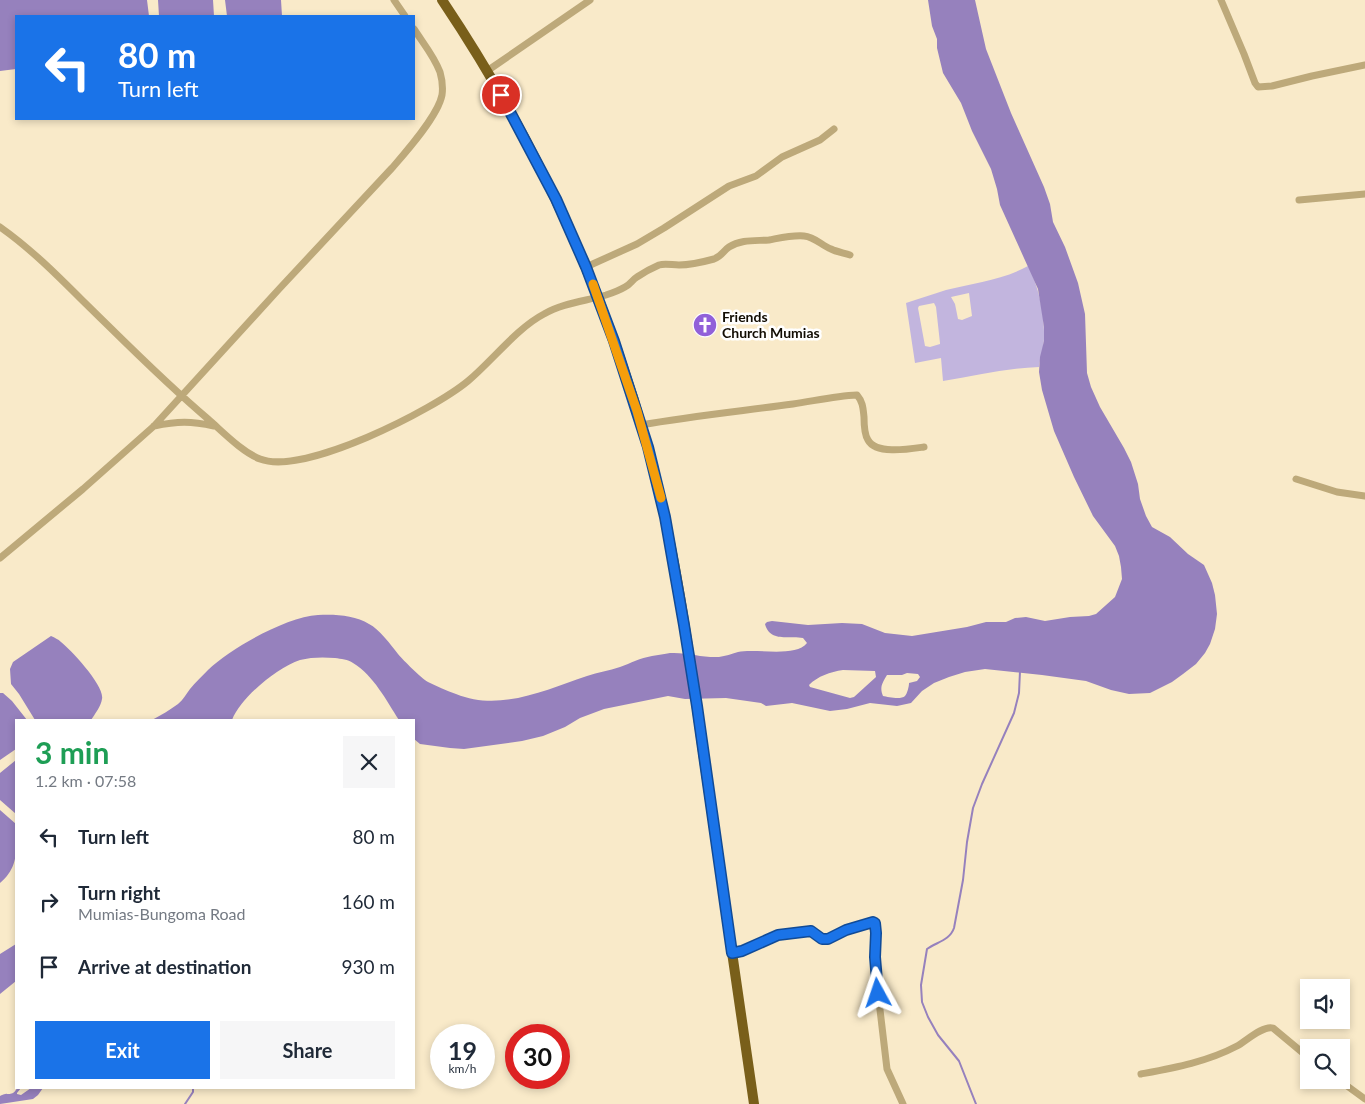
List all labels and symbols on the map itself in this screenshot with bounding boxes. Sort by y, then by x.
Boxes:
pin [480,74,522,116]
place label: Friends Church Mumias [722,308,820,341]
church icon: Friends Church Mumias [692,312,718,338]
position arrow [851,966,903,1018]
speed limit sign: 30 [505,1024,570,1089]

